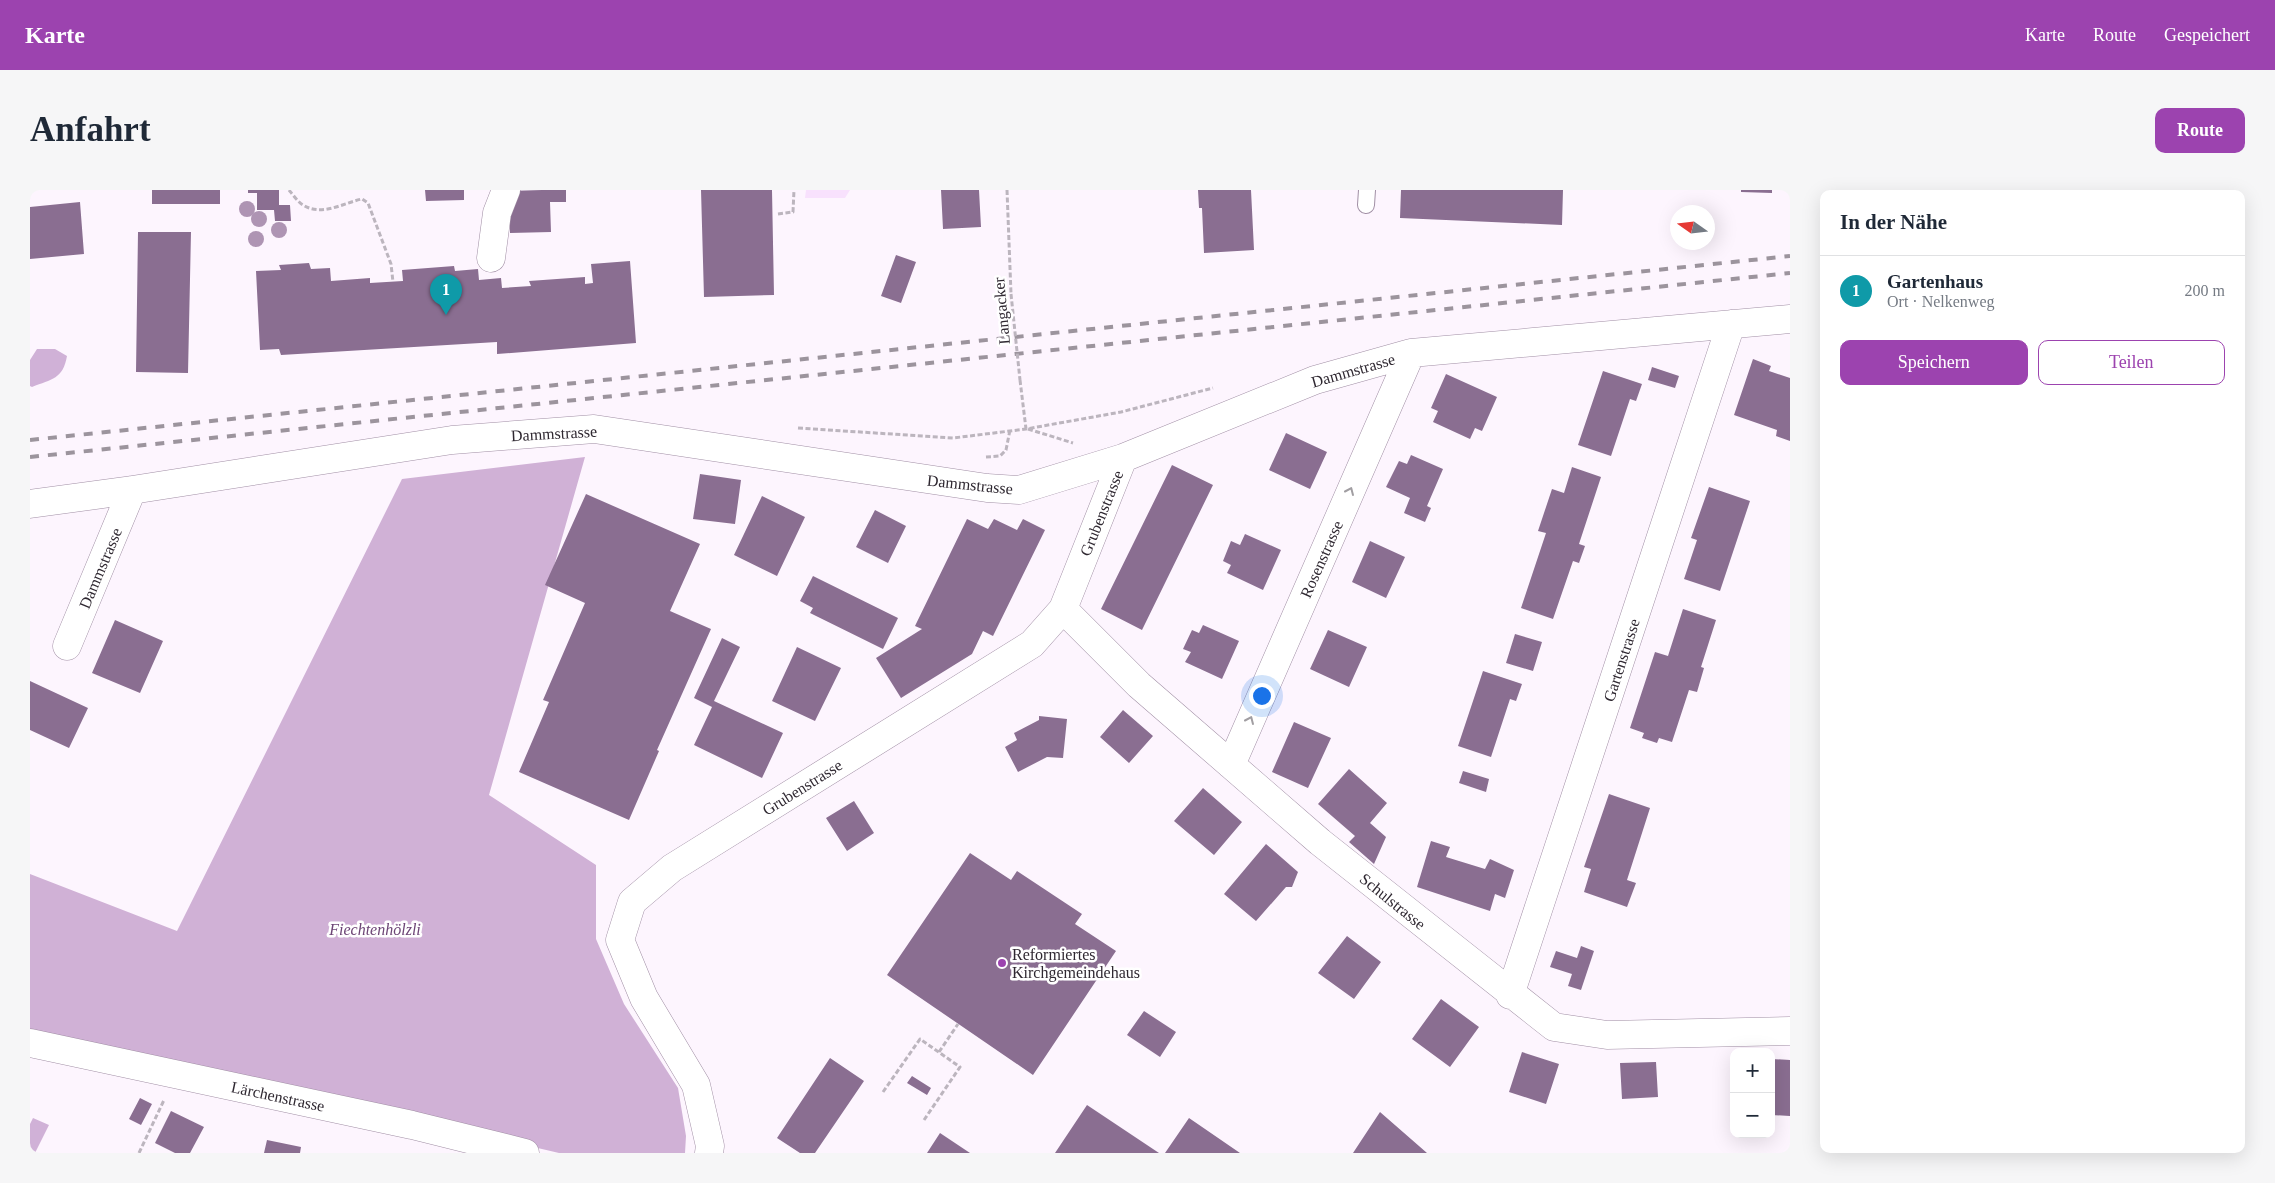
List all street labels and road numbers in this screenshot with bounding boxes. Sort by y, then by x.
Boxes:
street label: Langacker [990,276,1014,345]
street label: Dammstrasse [1309,350,1397,391]
street label: Dammstrasse [511,423,598,444]
street label: Grubenstrasse [1077,468,1126,558]
street label: Dammstrasse [926,472,1014,497]
street label: Rosenstrasse [1297,518,1346,600]
street label: Dammstrasse [76,525,125,611]
street label: Gartenstrasse [1600,617,1643,704]
street label: Grubenstrasse [759,756,845,819]
street label: Schulstrasse [1357,870,1429,933]
street label: Lärchenstrasse [230,1078,326,1115]

